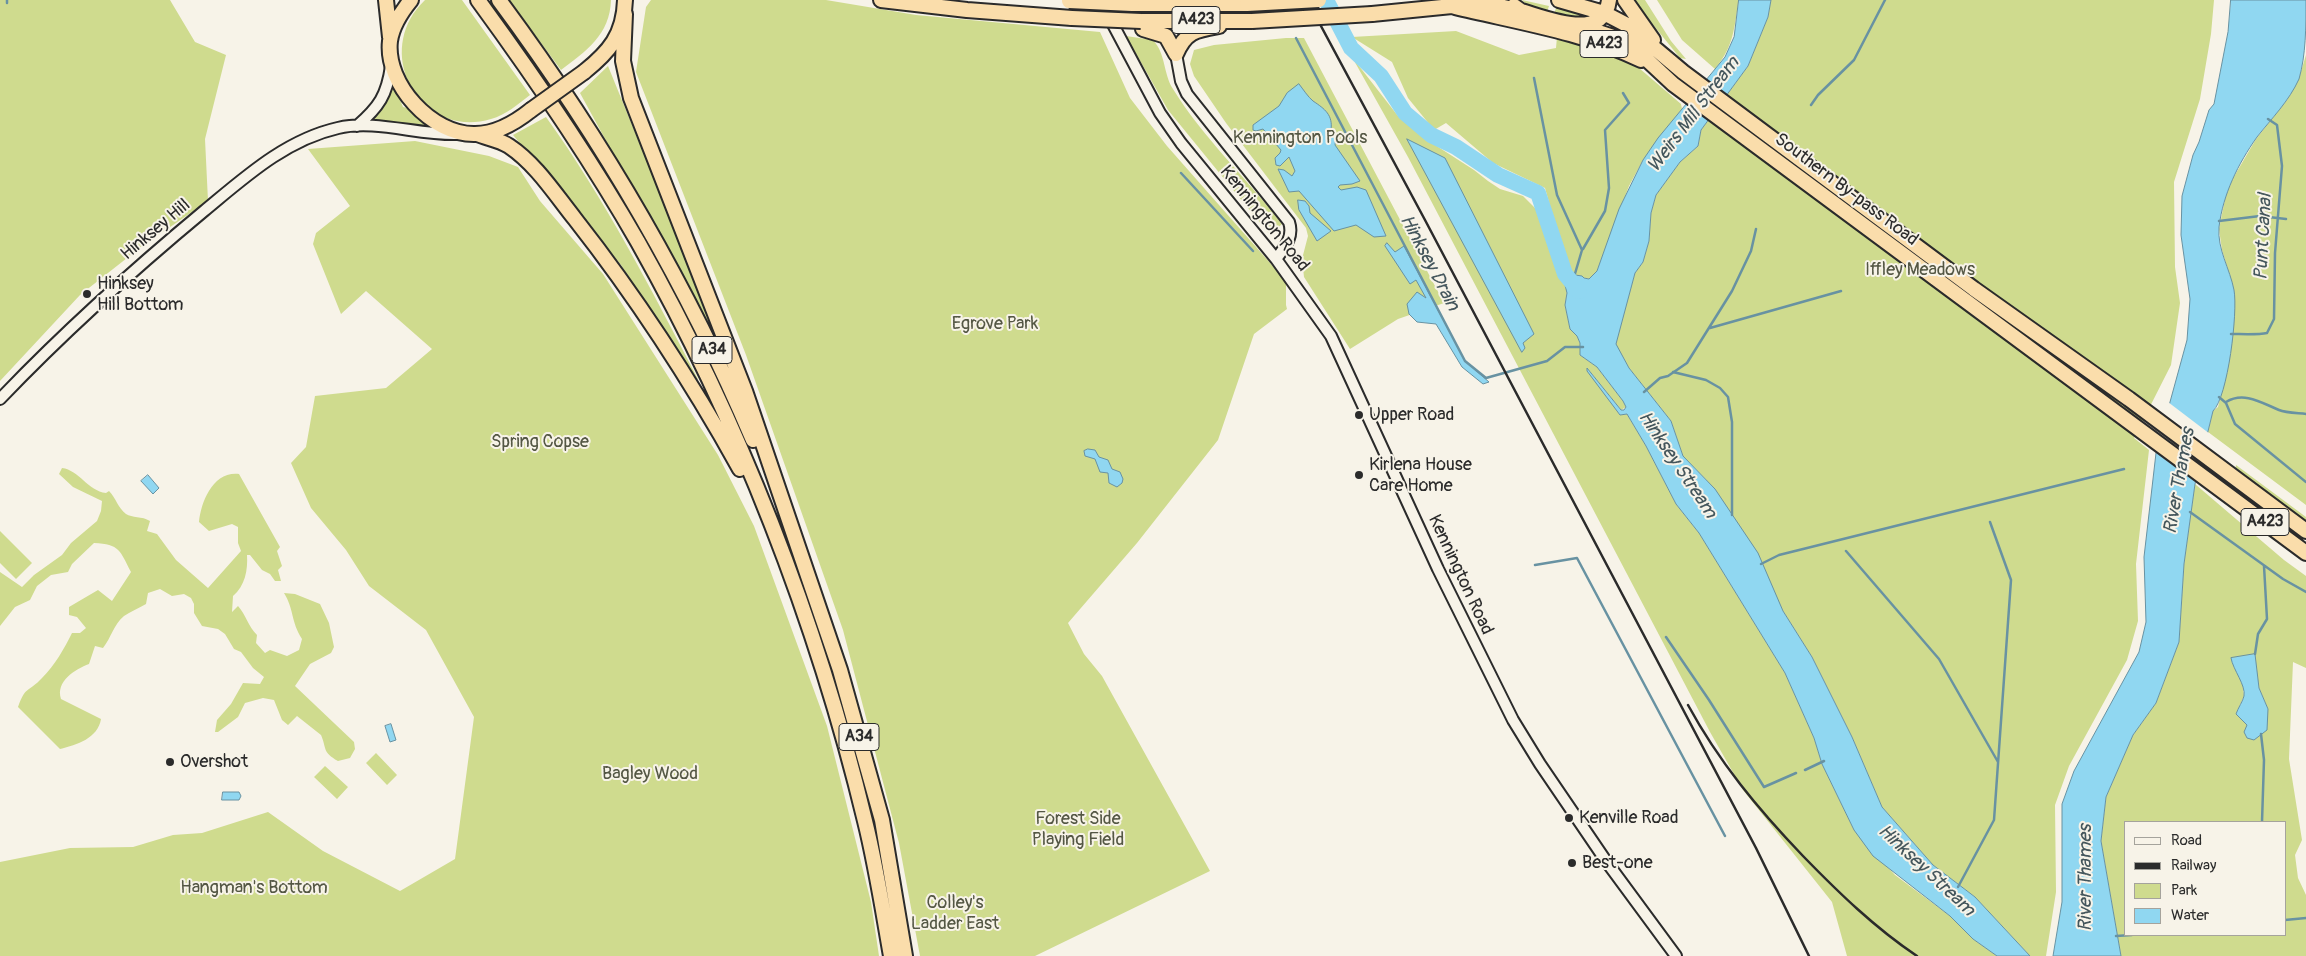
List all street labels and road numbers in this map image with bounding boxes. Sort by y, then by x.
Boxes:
road number: A423 [1172,6,1220,34]
road number: A423 [1580,31,1628,58]
street label: Southern By-pass Road [1770,129,1922,251]
street label: Kennington Road [1215,162,1313,276]
street label: Hinksey Hill [117,195,195,265]
road number: A34 [692,336,732,364]
road number: A423 [2241,508,2289,536]
street label: Kennington Road [1423,511,1497,639]
road number: A34 [839,724,879,750]

